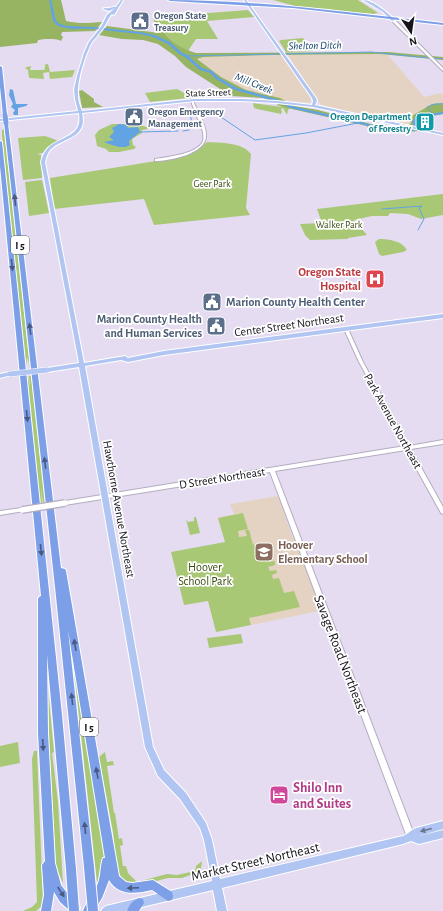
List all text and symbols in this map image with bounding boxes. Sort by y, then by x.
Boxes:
public building icon: Oregon State Treasury [129,10,151,32]
place label: Oregon State Treasury [154,11,207,33]
north arrow [391,12,431,52]
text: N [408,35,418,47]
water label: Shelton Ditch [288,40,342,51]
water label: Mill Creek [233,71,274,96]
street label: State Street [185,87,232,99]
public building icon: Oregon Emergency Management [123,106,145,128]
place label: Oregon Emergency Management [148,107,224,129]
building icon: Oregon Department of Forestry [414,111,436,133]
place label: Oregon Department of Forestry [330,112,412,134]
park label: Geer Park [193,179,231,189]
one-way arrow [12,194,18,206]
park label: Walker Park [316,220,363,230]
road number: I 5 [11,236,29,254]
one-way arrow [9,259,15,271]
place label: Oregon State Hospital [298,266,361,292]
hospital icon: Oregon State Hospital [364,268,386,290]
public building icon: Marion County Health Center [201,291,223,313]
place label: Marion County Health Center [226,296,366,309]
street label: Center Street Northeast [234,311,344,339]
place label: Marion County Health and Human Services [97,313,202,339]
public building icon: Marion County Health and Human Services [205,315,227,337]
one-way arrow [26,323,33,335]
street label: Park Avenue Northeast [362,371,424,471]
one-way arrow [24,410,31,422]
street label: Hawthorne Avenue Northeast [101,440,137,579]
one-way arrow [42,456,48,469]
street label: D Street Northeast [178,465,266,491]
place label: Hoover Elementary School [278,539,368,566]
school or university icon: Hoover Elementary School [253,541,275,563]
one-way arrow [37,544,44,557]
park label: Hoover School Park [178,561,232,587]
street label: Savage Road Northeast [311,593,369,716]
one-way arrow [71,639,77,651]
one-way arrow [69,692,75,705]
road number: I 5 [80,718,98,736]
one-way arrow [40,739,47,751]
one-way arrow [94,767,100,779]
place label: Shilo Inn and Suites [293,781,351,811]
hotel icon: Shilo Inn and Suites [268,784,290,806]
one-way arrow [82,822,89,834]
one-way arrow [420,827,432,833]
street label: Market Street Northeast [190,840,321,884]
one-way arrow [126,885,139,891]
one-way arrow [57,886,64,898]

